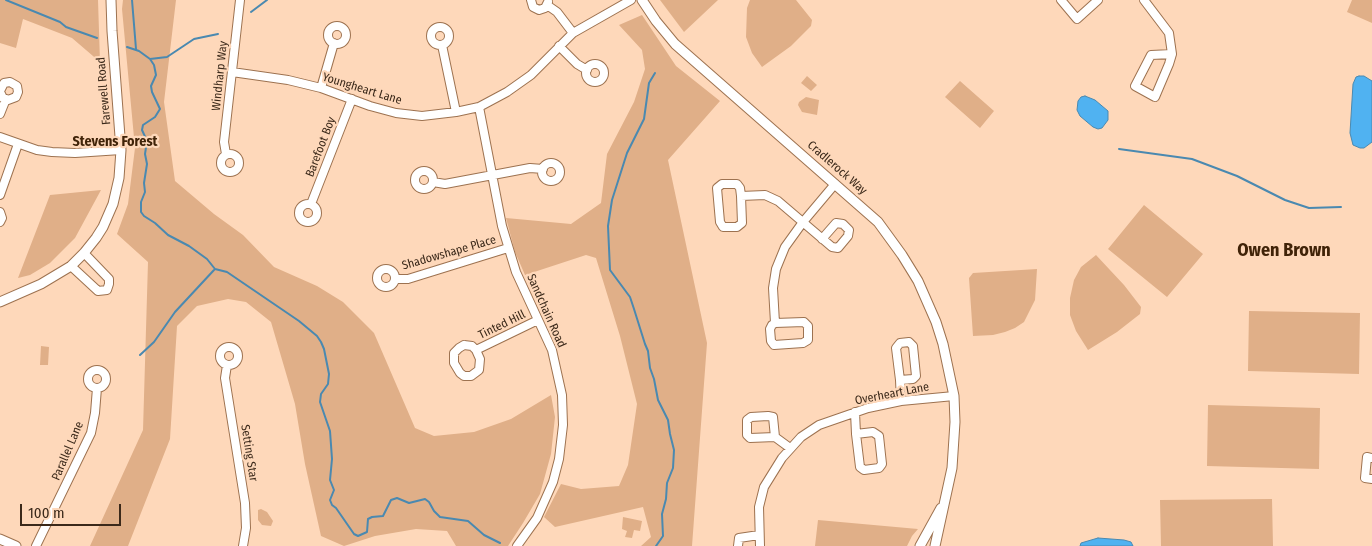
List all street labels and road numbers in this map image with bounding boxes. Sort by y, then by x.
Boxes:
street label: Windharp Way [209,40,231,112]
street label: Farewell Road [94,56,114,126]
street label: Youngheart Lane [321,70,403,108]
street label: Barefoot Boy [303,115,339,179]
street label: Cradlerock Way [804,138,870,198]
street label: Shadowshape Place [400,233,498,273]
street label: Sandchain Road [523,272,569,350]
street label: Tinted Hill [476,307,528,343]
street label: Overheart Lane [854,380,930,408]
street label: Parallel Lane [49,419,87,483]
street label: Setting Star [237,424,261,482]

